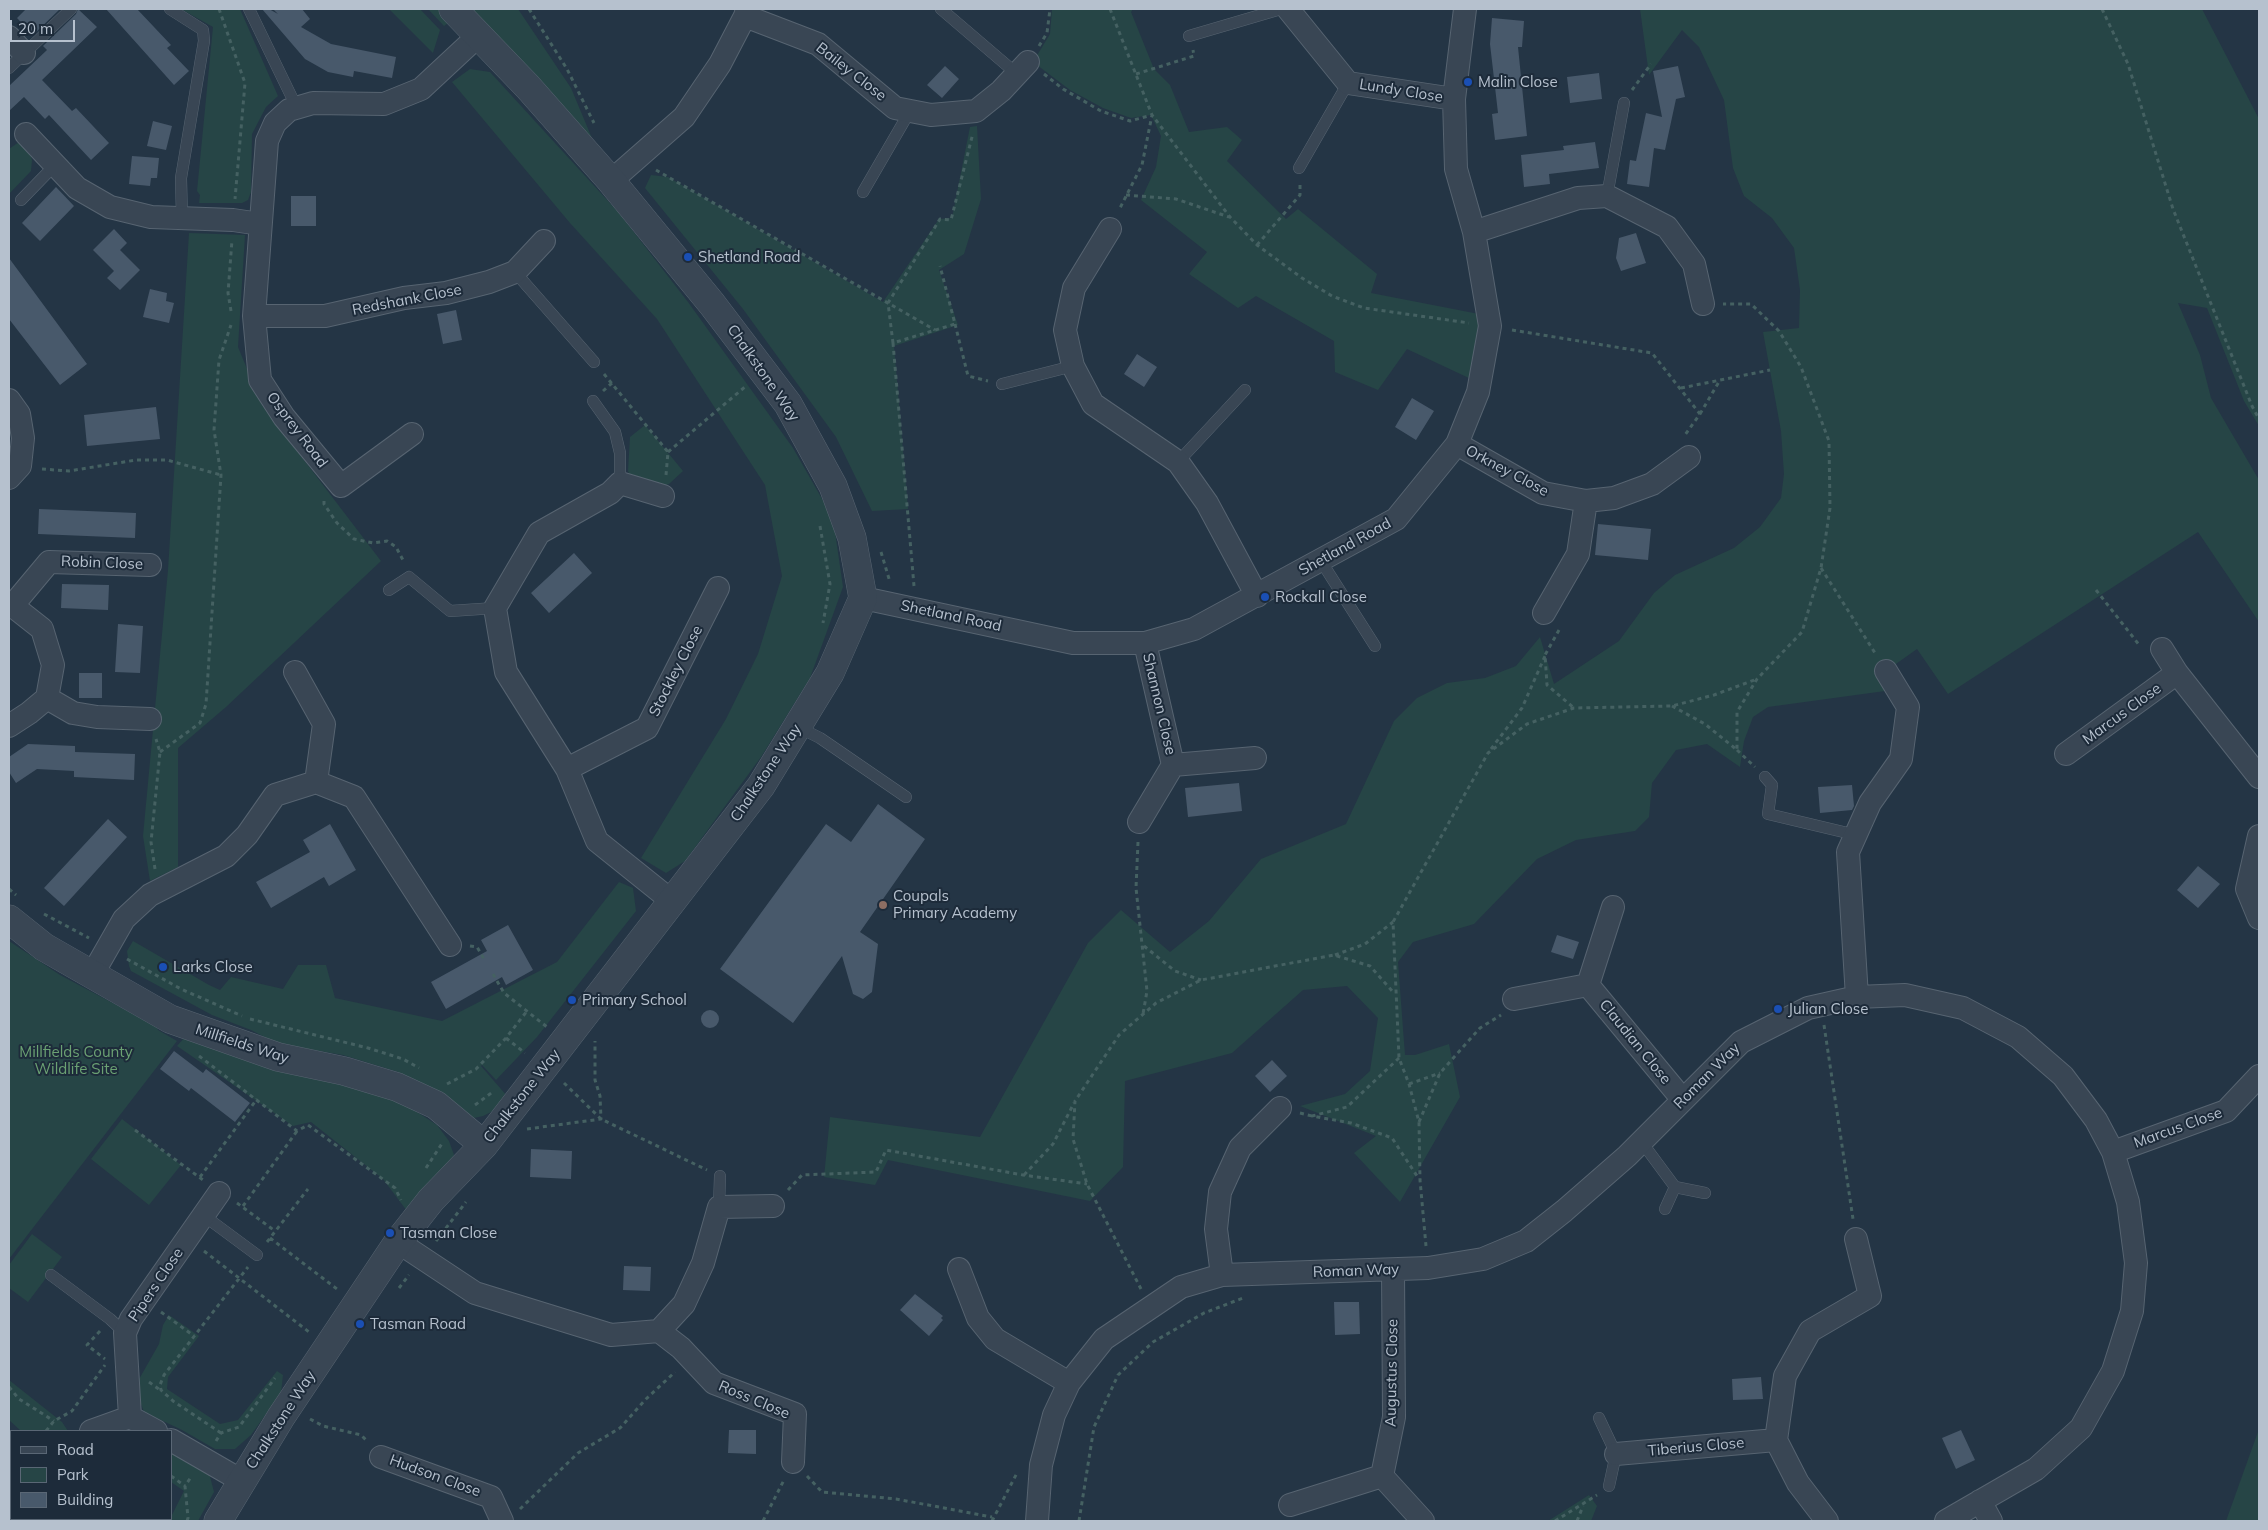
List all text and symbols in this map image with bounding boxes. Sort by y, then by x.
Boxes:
scale bar [12,10,78,42]
text: 20 m [18,19,53,38]
street label: Bailey Close [812,39,890,105]
place label: Malin Close [1478,73,1558,91]
street label: Lundy Close [1358,76,1444,106]
marker: Malin Close [1462,76,1474,88]
place label: Shetland Road [698,248,801,266]
marker: Shetland Road [682,251,694,263]
street label: Redshank Close [351,281,463,319]
street label: Chalkstone Way [723,321,803,425]
street label: Osprey Road [263,389,331,471]
street label: Orkney Close [1462,442,1552,500]
street label: Shetland Road [1296,514,1394,580]
street label: Robin Close [61,553,143,573]
place label: Rockall Close [1275,588,1367,606]
marker: Rockall Close [1259,591,1271,603]
street label: Shetland Road [899,597,1003,635]
street label: Stockley Close [645,622,707,720]
street label: Shannon Close [1139,651,1179,757]
street label: Marcus Close [2079,679,2165,749]
street label: Chalkstone Way [727,721,805,825]
place label: Coupals Primary Academy [893,887,1017,922]
marker: Coupals Primary Academy [877,899,889,911]
place label: Larks Close [173,958,253,976]
marker: Larks Close [157,961,169,973]
place label: Primary School [582,991,687,1009]
marker: Primary School [566,994,578,1006]
street label: Claudian Close [1595,996,1675,1088]
place label: Julian Close [1788,1000,1868,1018]
marker: Julian Close [1772,1003,1784,1015]
street label: Millfields Way [193,1020,291,1068]
street label: Roman Way [1670,1039,1744,1113]
park label: Millfields County Wildlife Site [19,1043,133,1078]
street label: Chalkstone Way [480,1046,564,1146]
street label: Marcus Close [2131,1104,2225,1152]
place label: Tasman Close [400,1224,497,1242]
marker: Tasman Close [384,1227,396,1239]
street label: Pipers Close [125,1245,187,1325]
street label: Roman Way [1313,1260,1399,1282]
place label: Tasman Road [370,1315,466,1333]
marker: Tasman Road [354,1318,366,1330]
street label: Augustus Close [1382,1319,1402,1427]
street label: Chalkstone Way [242,1367,320,1473]
street label: Ross Close [716,1377,792,1423]
legend [10,1430,172,1520]
street label: Tiberius Close [1647,1434,1745,1460]
text: Road [57,1440,94,1459]
street label: Hudson Close [387,1451,483,1501]
text: Park [57,1465,89,1484]
text: Building [57,1490,113,1509]

